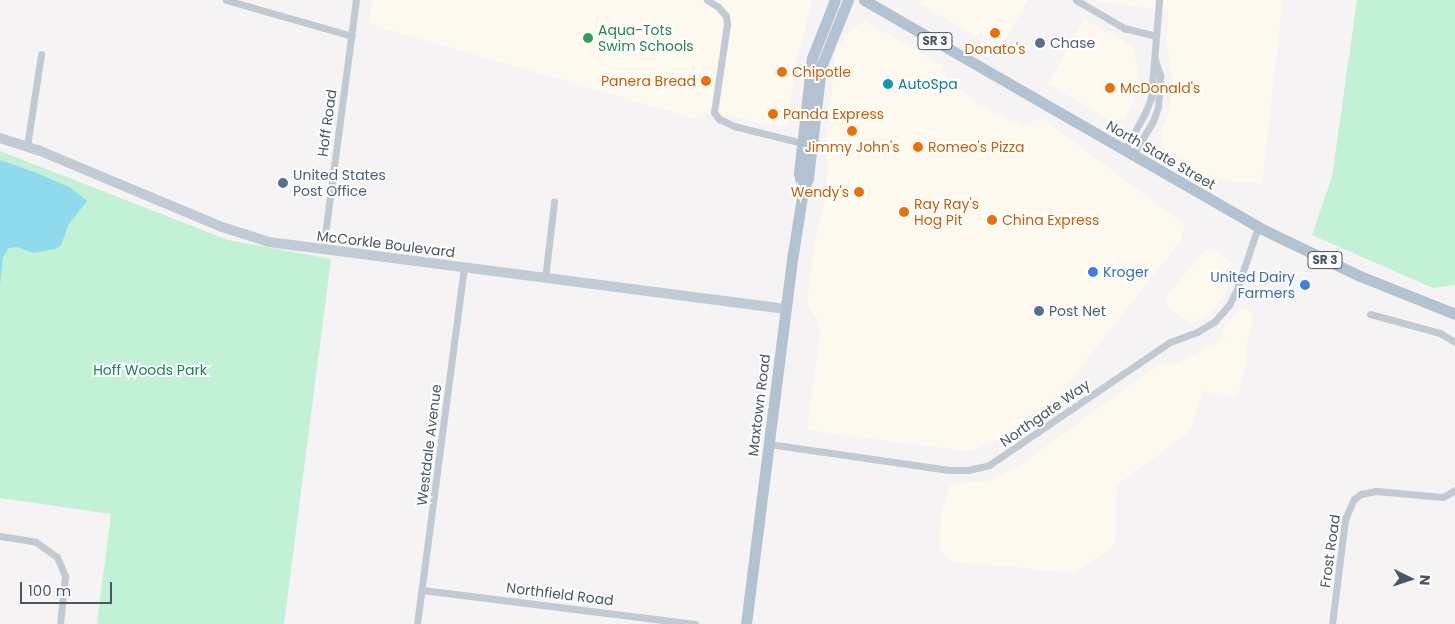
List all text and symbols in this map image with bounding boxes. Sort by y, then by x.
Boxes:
place label: Aqua-Tots Swim Schools [598,22,694,54]
marker: Donato's [989,27,1001,39]
road number: SR 3 [916,31,954,50]
marker: Aqua-Tots Swim Schools [582,32,594,44]
place label: Chase [1050,35,1095,51]
marker: Chase [1034,37,1046,49]
place label: Donato's [965,41,1025,57]
place label: Chipotle [792,64,851,80]
marker: Chipotle [776,66,788,78]
place label: Panera Bread [601,73,696,89]
marker: Panera Bread [700,75,712,87]
place label: AutoSpa [898,76,958,92]
marker: AutoSpa [882,78,894,90]
place label: McDonald's [1120,80,1200,96]
marker: McDonald's [1104,82,1116,94]
street label: Hoff Road [314,88,340,158]
place label: Panda Express [783,106,884,122]
marker: Panda Express [767,108,779,120]
street label: North State Street [1103,117,1219,193]
marker: Jimmy John's [846,125,858,137]
place label: Jimmy John's [804,139,900,155]
place label: Romeo's Pizza [928,139,1025,155]
marker: Romeo's Pizza [912,141,924,153]
place label: United States Post Office [293,167,386,200]
marker: United States Post Office [277,177,289,189]
place label: Wendy's [791,184,849,200]
marker: Wendy's [853,186,865,198]
place label: Ray Ray's Hog Pit [914,196,979,228]
marker: Ray Ray's Hog Pit [898,206,910,218]
place label: China Express [1002,212,1099,228]
marker: China Express [986,214,998,226]
street label: McCorkle Boulevard [316,227,456,261]
road number: SR 3 [1306,250,1344,270]
place label: Kroger [1103,264,1149,280]
marker: Kroger [1087,266,1099,278]
place label: United Dairy Farmers [1210,269,1295,302]
marker: United Dairy Farmers [1299,279,1311,291]
place label: Post Net [1049,303,1106,319]
marker: Post Net [1033,305,1045,317]
street label: Maxtown Road [744,353,774,457]
park label: Hoff Woods Park [93,362,207,378]
street label: Northgate Way [997,376,1093,450]
street label: Westdale Avenue [413,383,445,507]
street label: Frost Road [1317,513,1343,589]
north arrow [1385,554,1435,604]
scale bar [22,572,115,604]
text: N [1415,574,1435,586]
street label: Northfield Road [505,579,615,609]
text: 100 m [28,580,71,601]

